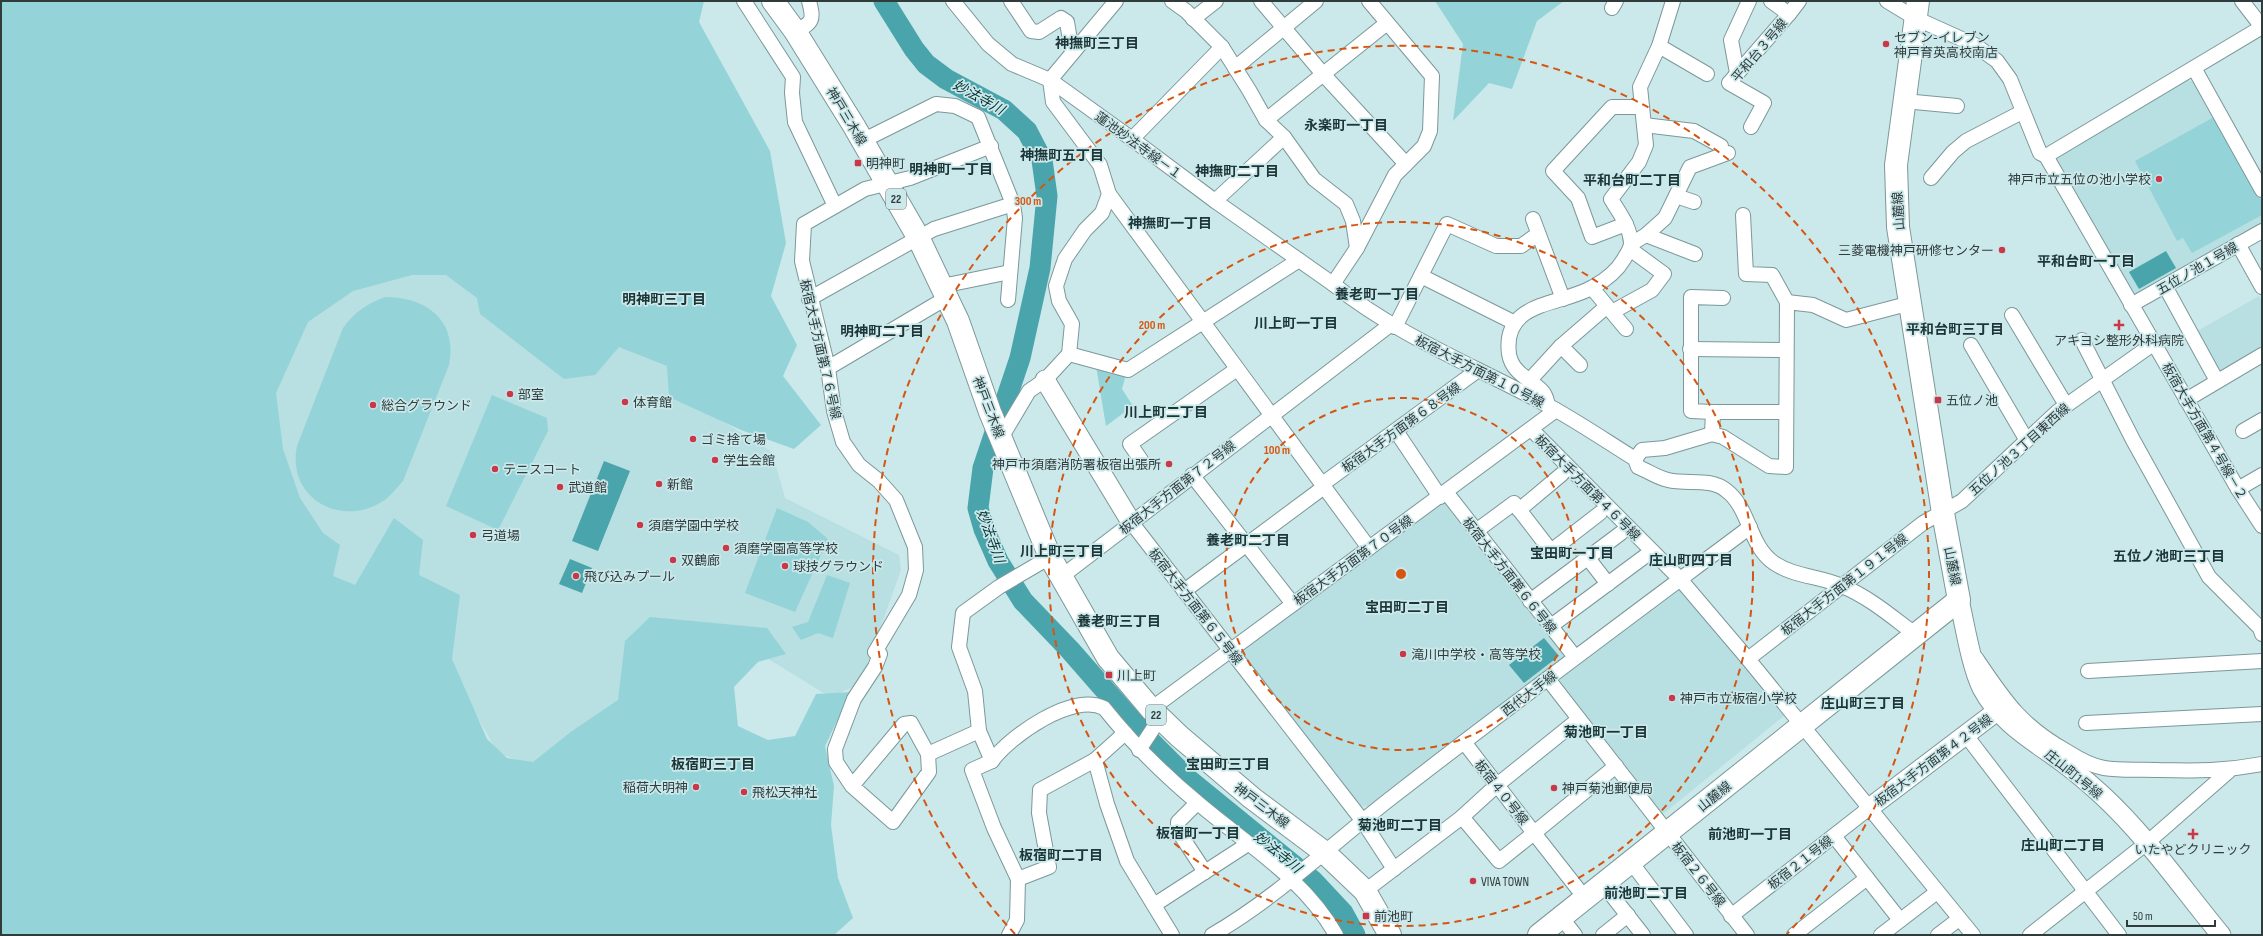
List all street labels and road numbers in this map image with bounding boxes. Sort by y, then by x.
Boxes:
street label: 平和台３号線 [1729,16,1791,86]
street label: 神戸三木線 [823,85,870,148]
street label: 蓮池妙法寺線－１ [1092,109,1185,183]
road number: 22 [886,189,906,209]
street label: 山麓線 [1890,191,1908,231]
street label: 五位ノ池１号線 [2154,239,2241,299]
street label: 板宿大手方面第７６号線 [796,278,844,421]
street label: 板宿大手方面第１０号線 [1412,332,1547,411]
street label: 板宿大手方面第４号線－２ [2158,360,2250,503]
street label: 神戸三木線 [969,374,1007,441]
street label: 板宿大手方面第６８号線 [1339,379,1464,476]
street label: 五位ノ池３丁目東西線 [1966,400,2073,499]
street label: 板宿大手方面第４６号線 [1531,431,1644,544]
street label: 板宿大手方面第７２号線 [1116,437,1239,538]
street label: 板宿大手方面第７０号線 [1291,512,1416,609]
street label: 板宿大手方面第６６号線 [1459,514,1560,637]
street label: 板宿大手方面第１９１号線 [1778,530,1911,639]
street label: 板宿大手方面第６５号線 [1145,545,1246,668]
street label: 山麓線 [1940,546,1964,587]
street label: 西代大手線 [1499,668,1560,720]
road number: 22 [1146,705,1166,725]
street label: 板宿大手方面第４２号線 [1872,711,1996,810]
street label: 庄山町1号線 [2041,747,2105,803]
street label: 板宿４０号線 [1471,757,1532,828]
street label: 山麓線 [1694,778,1735,815]
street label: 神戸三木線 [1231,780,1292,832]
street label: 板宿２１号線 [1765,832,1836,893]
street label: 板宿２６号線 [1668,839,1729,910]

